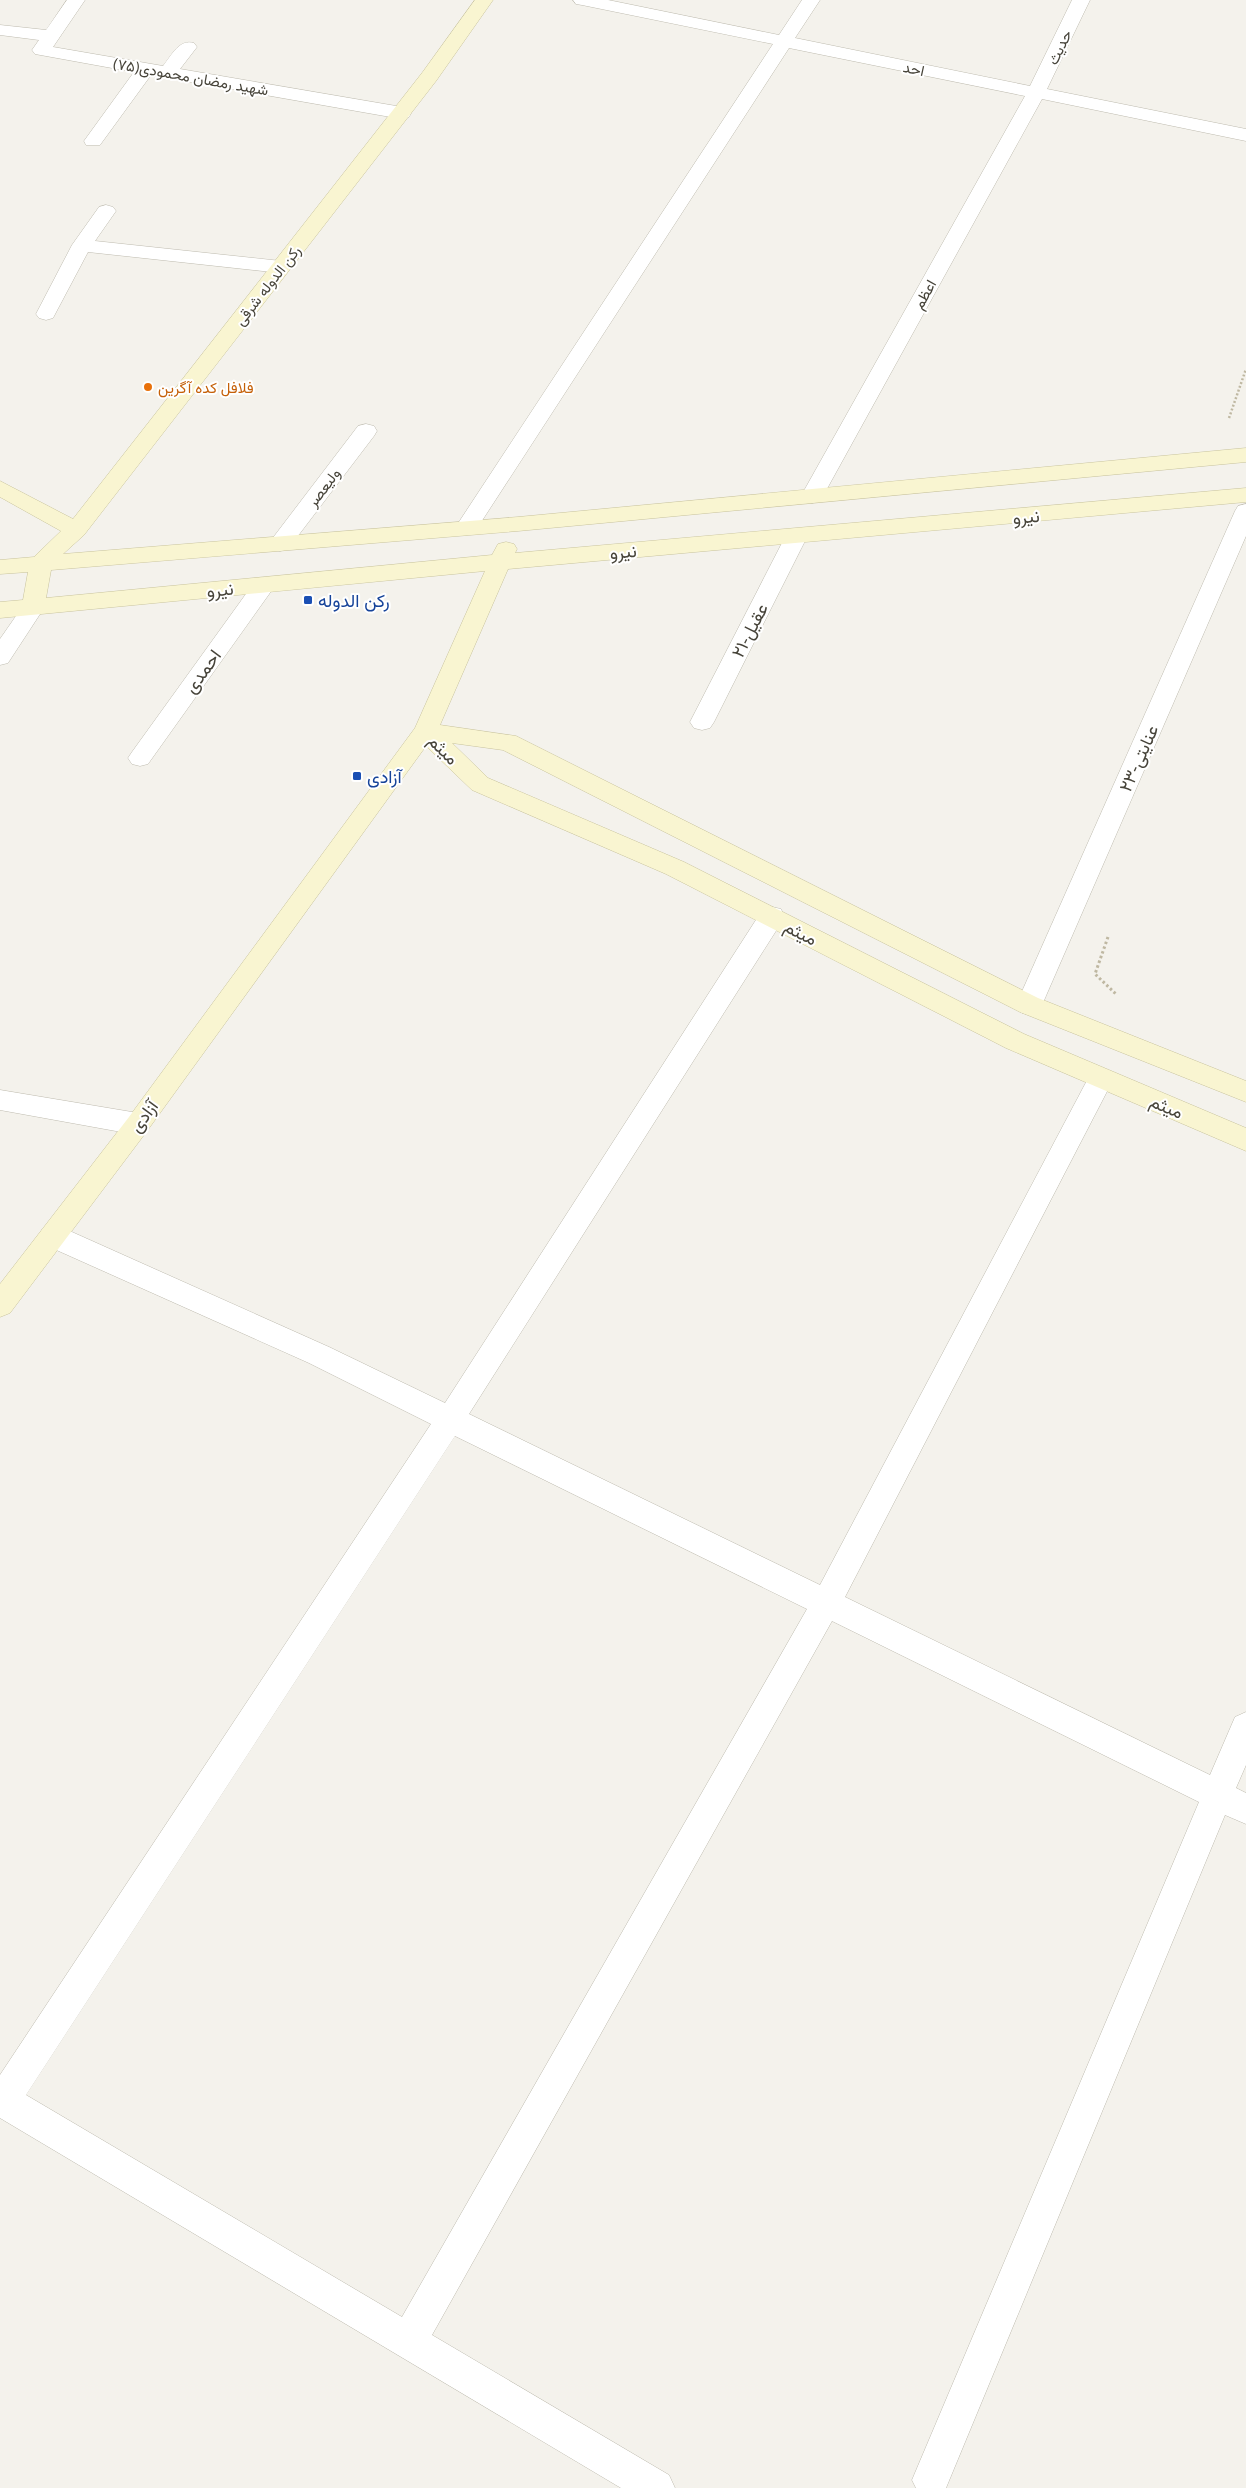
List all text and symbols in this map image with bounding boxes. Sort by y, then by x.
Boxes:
street label: حدیث [1042,26,1076,68]
street label: شهید رمضان محمودی(۷۵) [112,52,270,101]
street label: احد [901,56,927,80]
street label: رکن الدوله شرقی [229,241,305,330]
street label: اعظم [908,276,941,313]
place label: فلافل کده آگرین [158,377,254,398]
marker: فلافل کده آگرین [142,381,154,393]
street label: ولیعصر [301,464,344,511]
street label: نیرو [1012,503,1040,529]
street label: نیرو [609,538,637,564]
street label: نیرو [205,576,235,602]
place label: رکن الدوله [318,588,390,612]
marker: رکن الدوله [302,594,314,606]
street label: ۲۱-عقیل [725,599,773,661]
street label: احمدی [178,644,226,698]
street label: ۲۳-عنایتی [1113,721,1163,795]
street label: میثم [423,728,465,770]
place label: آزادی [367,764,403,788]
marker: آزادی [351,770,363,782]
street label: میثم [780,914,822,951]
street label: میثم [1146,1088,1187,1125]
street label: آزادی [123,1093,164,1137]

